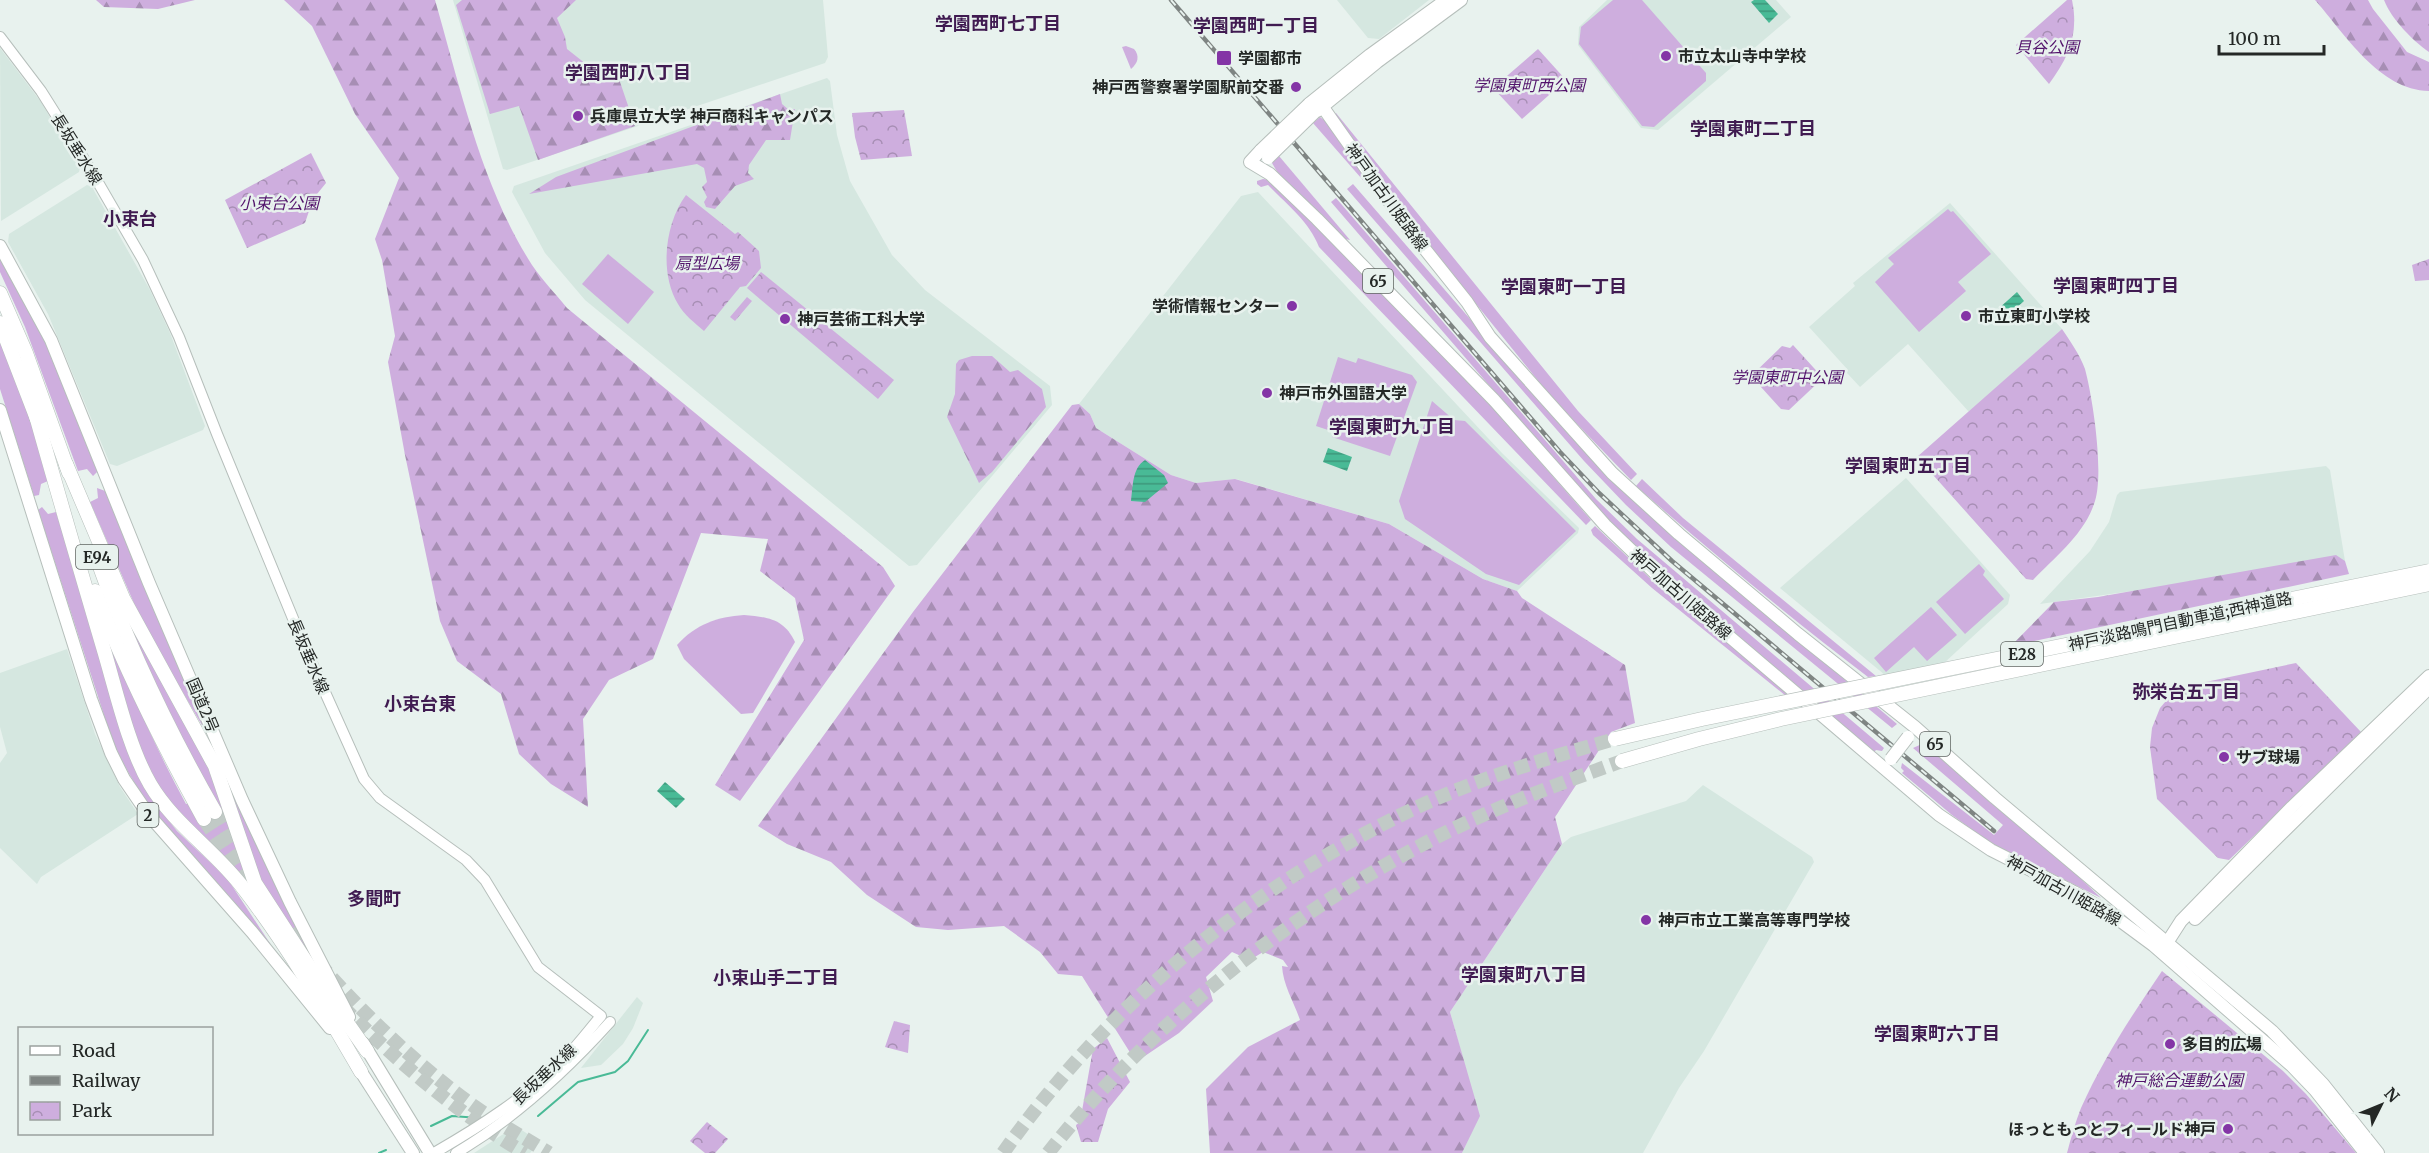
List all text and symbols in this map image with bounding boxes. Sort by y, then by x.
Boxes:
district label: 学園西町七丁目 [935,12,1061,35]
district label: 学園西町一丁目 [1193,14,1319,37]
scale bar [2219,18,2324,56]
text: 100 m [2228,27,2281,50]
park label: 貝谷公園 [2015,37,2081,57]
place label: 市立太山寺中学校 [1678,46,1806,66]
place label: 学園都市 [1238,48,1302,68]
marker: 学園都市 [1215,49,1233,67]
marker: 市立太山寺中学校 [1659,49,1673,63]
district label: 学園西町八丁目 [565,61,691,84]
park label: 学園東町西公園 [1473,75,1587,95]
place label: 神戸西警察署学園駅前交番 [1092,77,1284,97]
marker: 神戸西警察署学園駅前交番 [1289,80,1303,94]
place label: 兵庫県立大学 神戸商科キャンパス [590,106,834,126]
marker: 兵庫県立大学 神戸商科キャンパス [571,109,585,123]
street label: 長坂垂水線 [47,110,107,188]
district label: 学園東町二丁目 [1690,117,1816,140]
street label: 神戸加古川姫路線 [1341,139,1433,255]
park label: 小束台公園 [239,193,321,213]
district label: 小束台 [103,207,157,230]
park label: 扇型広場 [675,253,741,273]
road number: 65 [1363,269,1393,293]
district label: 学園東町四丁目 [2053,274,2179,297]
district label: 学園東町一丁目 [1501,275,1627,298]
place label: 学術情報センター [1152,296,1280,316]
marker: 学術情報センター [1285,299,1299,313]
place label: 市立東町小学校 [1978,306,2090,326]
place label: 神戸芸術工科大学 [797,309,925,329]
marker: 市立東町小学校 [1959,309,1973,323]
marker: 神戸芸術工科大学 [778,312,792,326]
park label: 学園東町中公園 [1731,367,1845,387]
place label: 神戸市外国語大学 [1279,383,1407,403]
marker: 神戸市外国語大学 [1260,386,1274,400]
district label: 学園東町九丁目 [1329,415,1455,438]
district label: 学園東町五丁目 [1845,454,1971,477]
street label: 神戸加古川姫路線 [1626,544,1736,644]
road number: E94 [76,545,118,569]
street label: 神戸淡路鳴門自動車道;西神道路 [2066,588,2294,654]
street label: 長坂垂水線 [284,615,334,697]
road number: E28 [2001,642,2043,666]
street label: 国道2号 [183,675,223,735]
district label: 弥栄台五丁目 [2132,680,2240,703]
district label: 小束台東 [384,692,456,715]
road number: 65 [1920,732,1950,756]
place label: サブ球場 [2236,747,2300,767]
marker: サブ球場 [2217,750,2231,764]
road number: 2 [138,803,158,827]
street label: 神戸加古川姫路線 [2003,850,2125,930]
district label: 多聞町 [347,887,401,910]
place label: 神戸市立工業高等専門学校 [1658,910,1850,930]
marker: 神戸市立工業高等専門学校 [1639,913,1653,927]
district label: 学園東町八丁目 [1461,963,1587,986]
district label: 小束山手二丁目 [713,966,839,989]
district label: 学園東町六丁目 [1874,1022,2000,1045]
legend [18,1027,213,1135]
place label: 多目的広場 [2182,1034,2262,1054]
marker: 多目的広場 [2163,1037,2177,1051]
text: Road [72,1039,116,1062]
street label: 長坂垂水線 [508,1039,580,1109]
text: Railway [72,1069,141,1092]
park label: 神戸総合運動公園 [2115,1070,2245,1090]
north arrow [2351,1075,2411,1135]
text: N [2380,1083,2404,1106]
text: Park [72,1099,113,1122]
place label: ほっともっとフィールド神戸 [2008,1119,2216,1139]
marker: ほっともっとフィールド神戸 [2221,1122,2235,1136]

